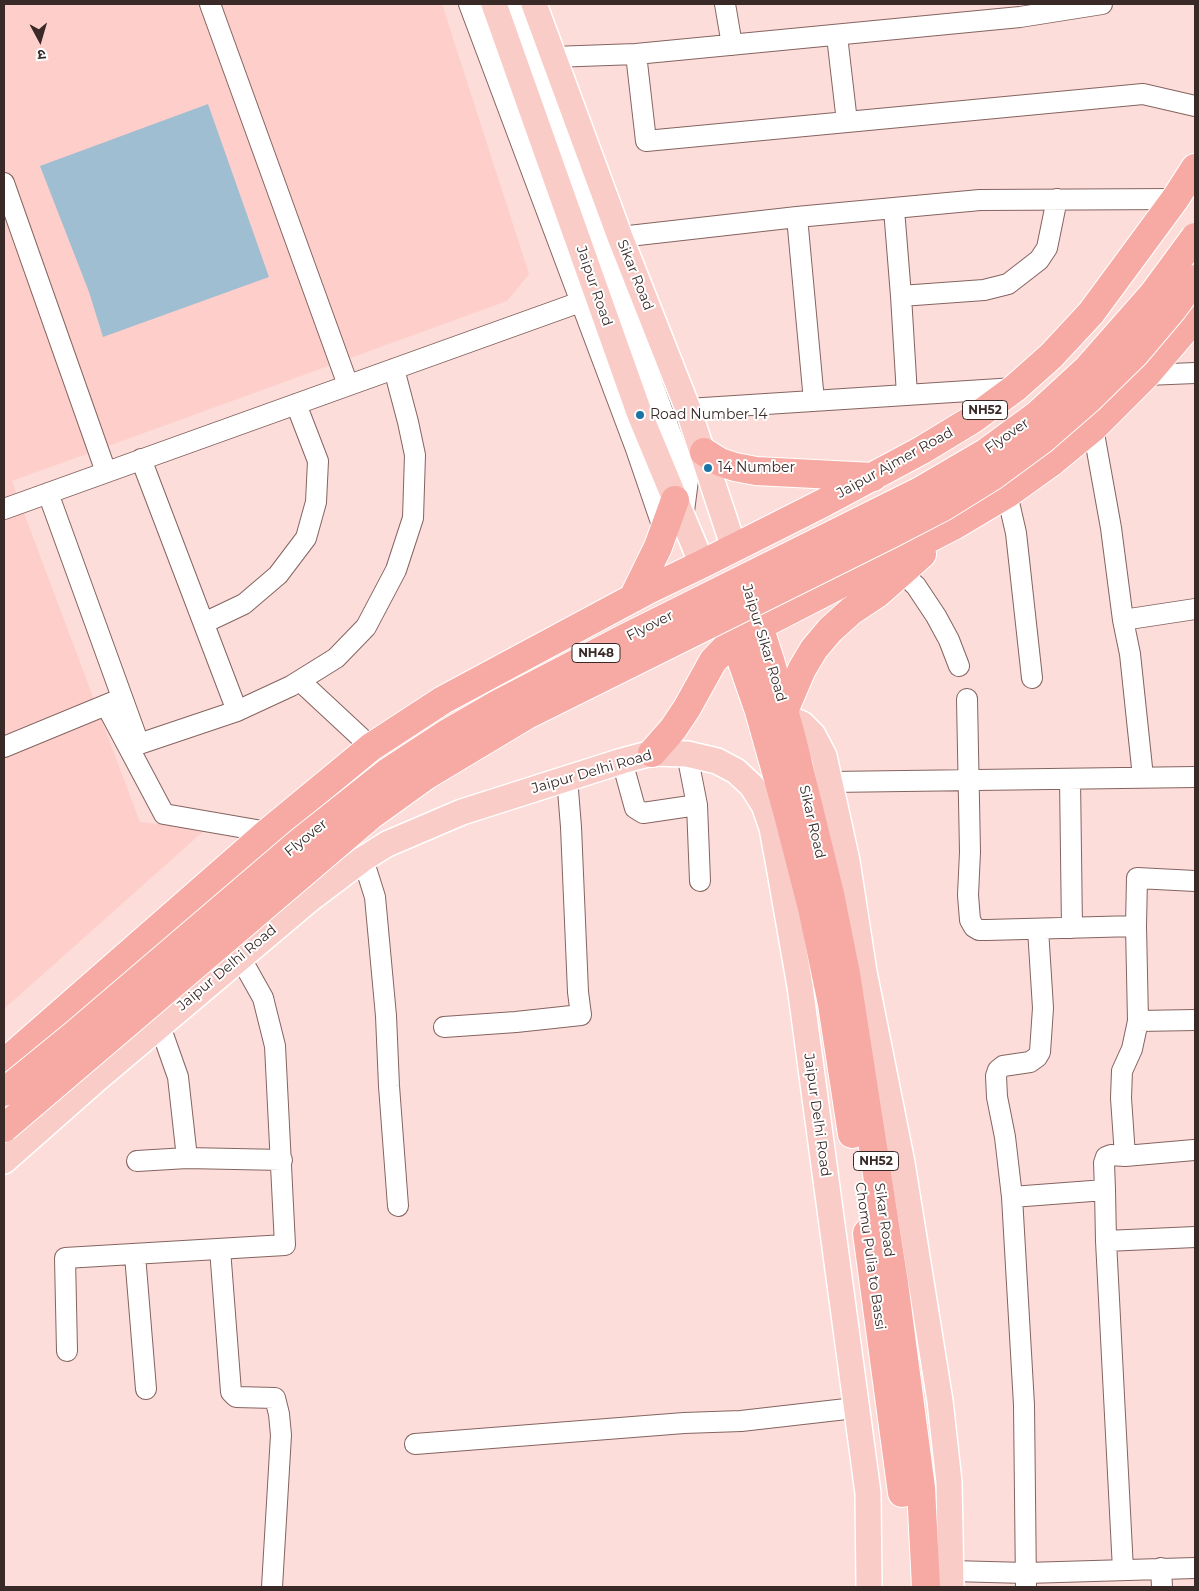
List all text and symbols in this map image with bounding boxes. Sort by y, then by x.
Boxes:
north arrow [15,15,65,65]
text: उ [37,46,47,64]
street label: Sikar Road [613,237,657,313]
street label: Jaipur Road [572,244,616,328]
road number: NH52 [962,400,1008,420]
place label: Road Number 14 [650,407,767,423]
marker: Road Number 14 [634,409,646,421]
street label: Flyover [982,415,1032,457]
street label: Jaipur Ajmer Road [834,424,956,502]
place label: 14 Number [718,460,795,476]
marker: 14 Number [702,462,714,474]
street label: Jaipur Sikar Road [738,582,790,704]
street label: Flyover [624,607,676,645]
road number: NH48 [572,644,620,662]
street label: Jaipur Delhi Road [530,747,654,797]
street label: Sikar Road [795,784,829,860]
street label: Flyover [281,816,331,860]
street label: Jaipur Delhi Road [174,922,280,1014]
street label: Jaipur Delhi Road [800,1052,834,1178]
road number: NH52 [854,1152,898,1170]
street label: Chomu Pulia to Bassi [851,1181,889,1331]
street label: Sikar Road [870,1182,898,1258]

